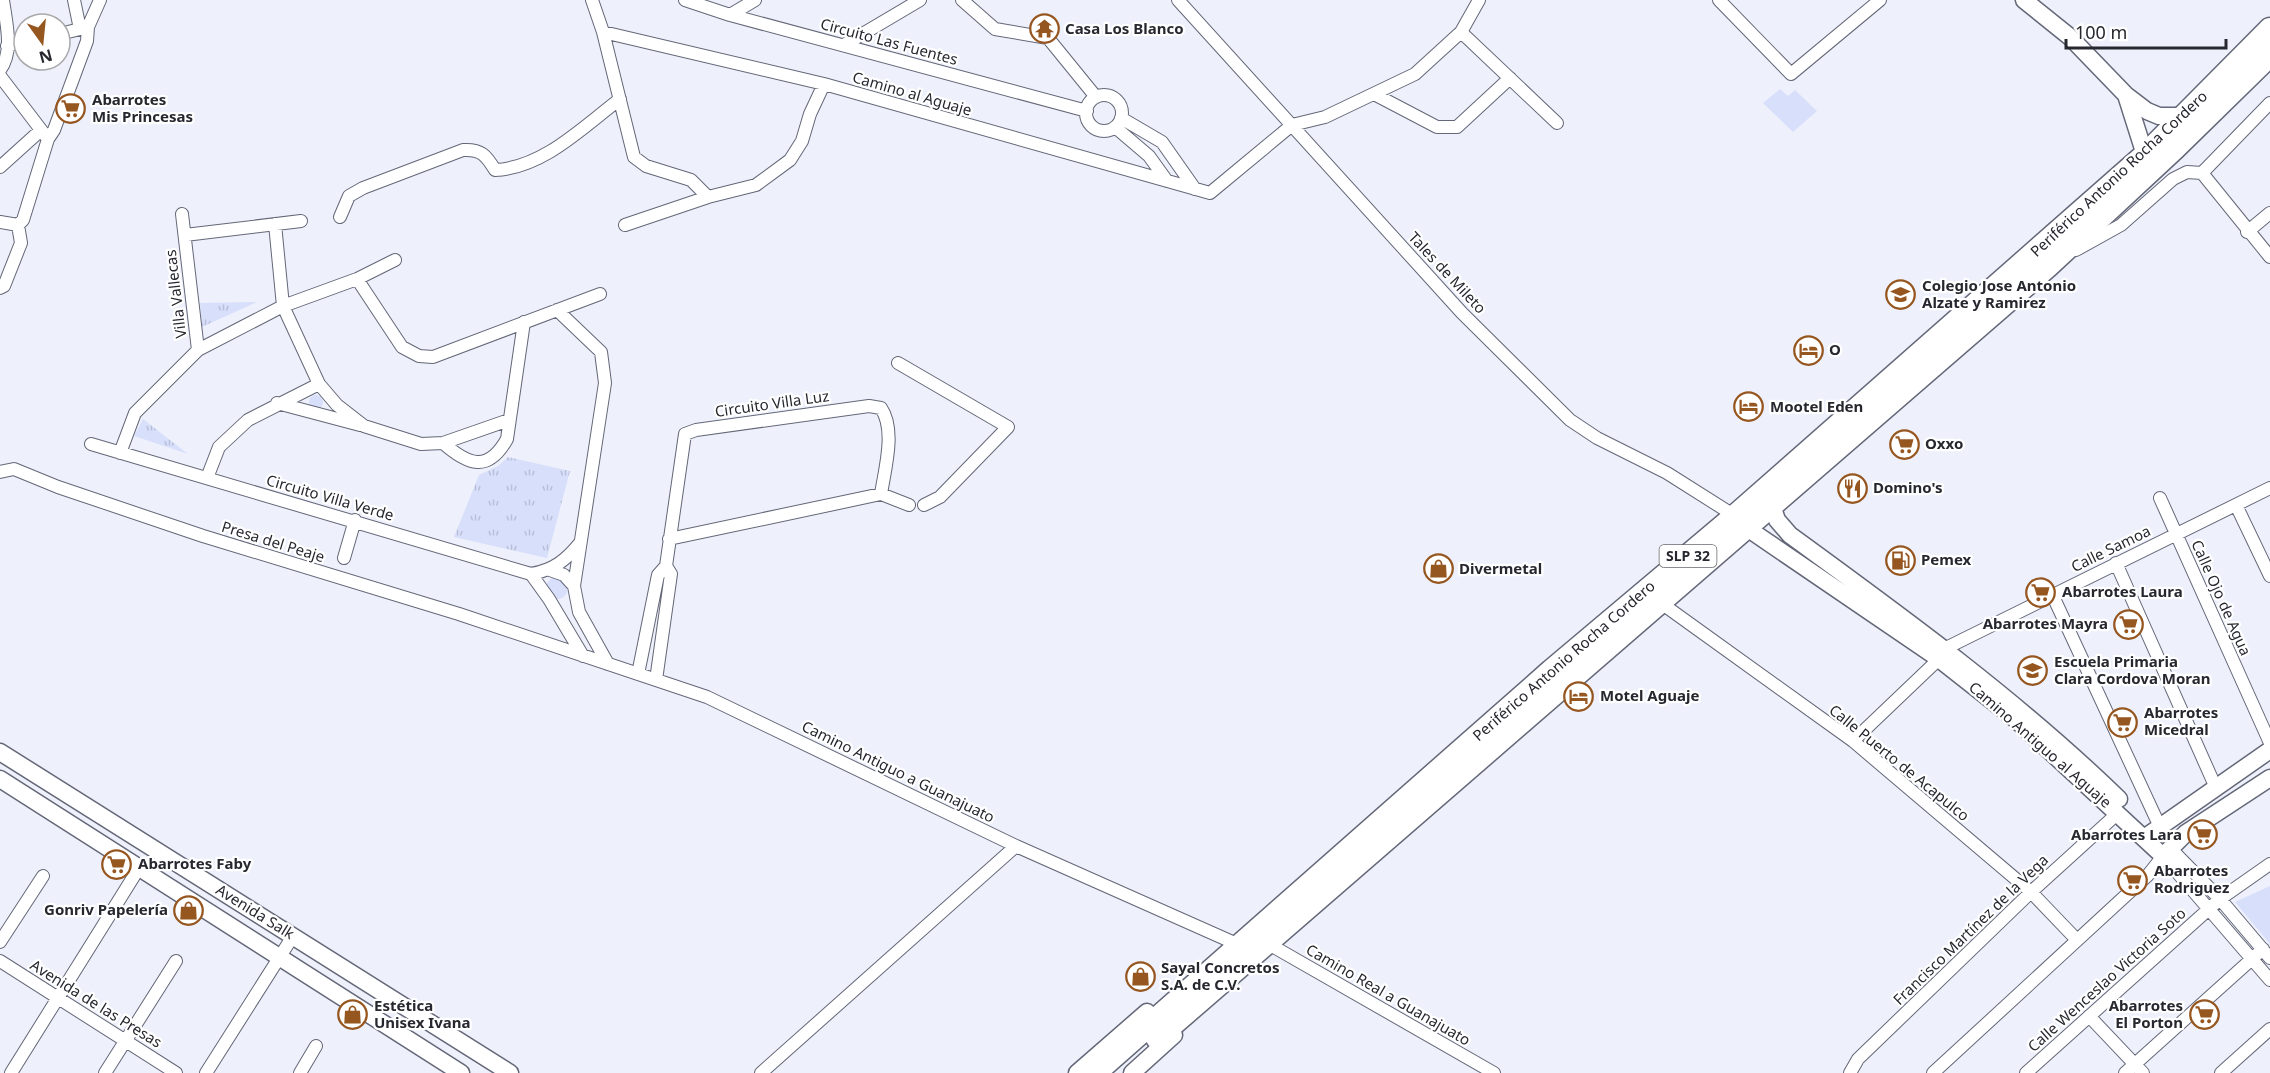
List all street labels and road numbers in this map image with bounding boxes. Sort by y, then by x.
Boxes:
street label: Circuito Las Fuentes [818,13,960,69]
street label: Camino al Aguaje [850,66,974,120]
street label: Periférico Antonio Rocha Cordero [2025,86,2211,261]
street label: Tales de Mileto [1405,227,1491,317]
street label: Villa Vallecas [160,249,190,340]
street label: Circuito Villa Luz [713,385,830,421]
street label: Circuito Villa Verde [264,469,396,525]
street label: Presa del Peaje [219,516,327,566]
street label: Calle Samoa [2067,520,2154,576]
street label: Calle Ojo de Agua [2187,537,2256,659]
road number: SLP 32 [1660,545,1716,567]
street label: Periférico Antonio Rocha Cordero [1468,576,1659,745]
street label: Camino Antiguo al Aguaje [1965,677,2116,812]
street label: Calle Puerto de Acapulco [1825,699,1974,825]
street label: Camino Antiguo a Guanajuato [799,716,998,827]
street label: Francisco Martínez de la Vega [1888,850,2052,1009]
street label: Avenida Salk [213,879,299,943]
street label: Calle Wenceslao Victoria Soto [2023,903,2190,1056]
street label: Camino Real a Guanajuato [1303,939,1474,1049]
street label: Avenida de las Presas [27,955,166,1052]

